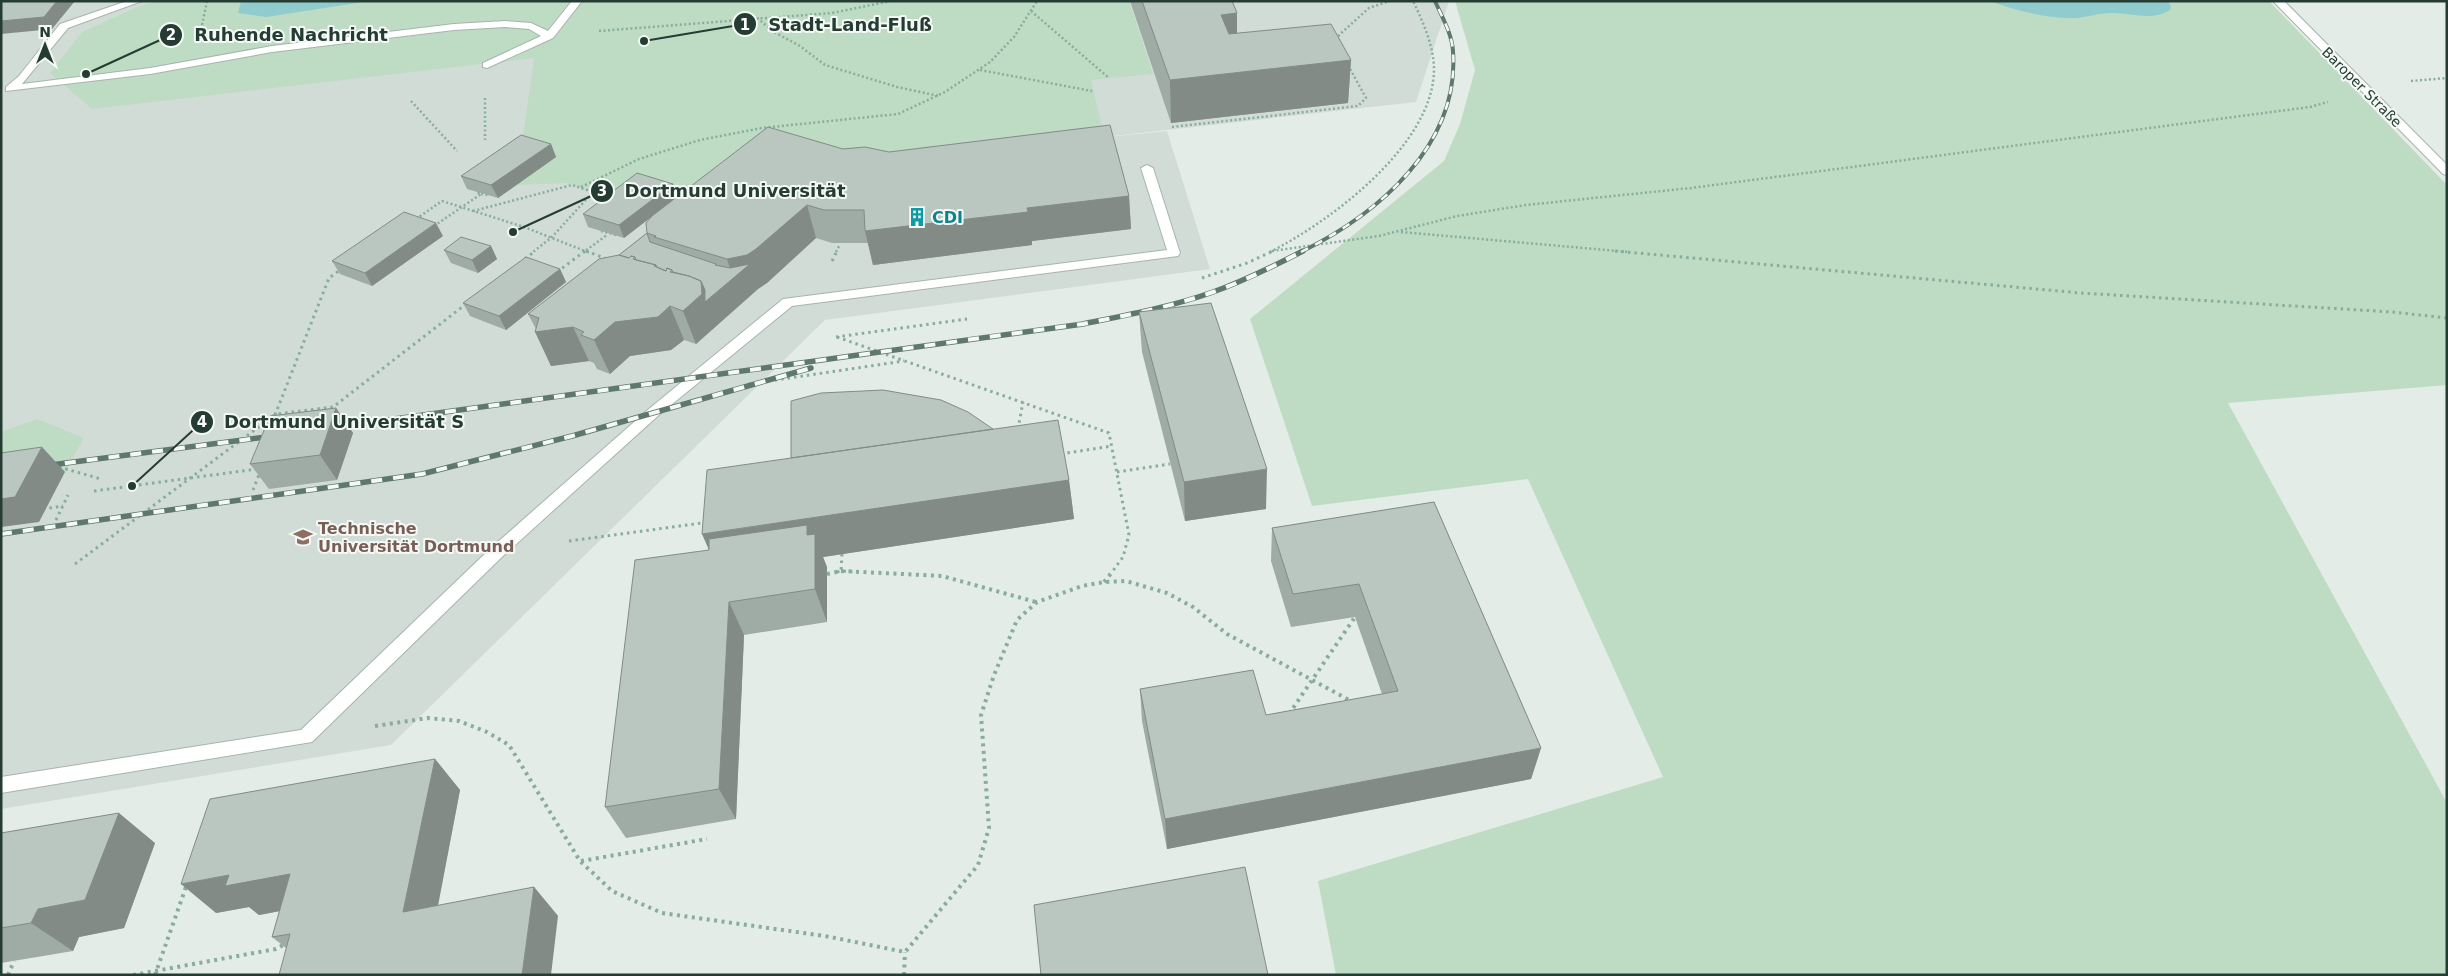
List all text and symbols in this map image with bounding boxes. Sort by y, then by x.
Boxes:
callout: Stadt-Land-Fluß [733,8,942,41]
text: Stadt-Land-Fluß [768,14,932,35]
text: 1 [740,16,750,34]
callout: Ruhende Nachricht [159,18,398,51]
north arrow [20,20,70,70]
text: N [39,24,51,40]
text: Ruhende Nachricht [194,24,388,45]
text: 2 [166,26,176,44]
street label: Baroper Straße [2319,44,2405,130]
callout: Dortmund Universität [590,174,856,207]
text: Dortmund Universität [625,180,846,201]
text: 3 [597,182,607,200]
building icon: CDI [906,206,928,228]
place label: CDI [932,208,963,227]
callout: Dortmund Universität S [189,406,475,439]
text: Dortmund Universität S [224,411,464,432]
text: 4 [197,413,207,431]
place label: Technische Universität Dortmund [318,519,514,556]
school or university icon: Technische Universität Dortmund [292,526,314,548]

